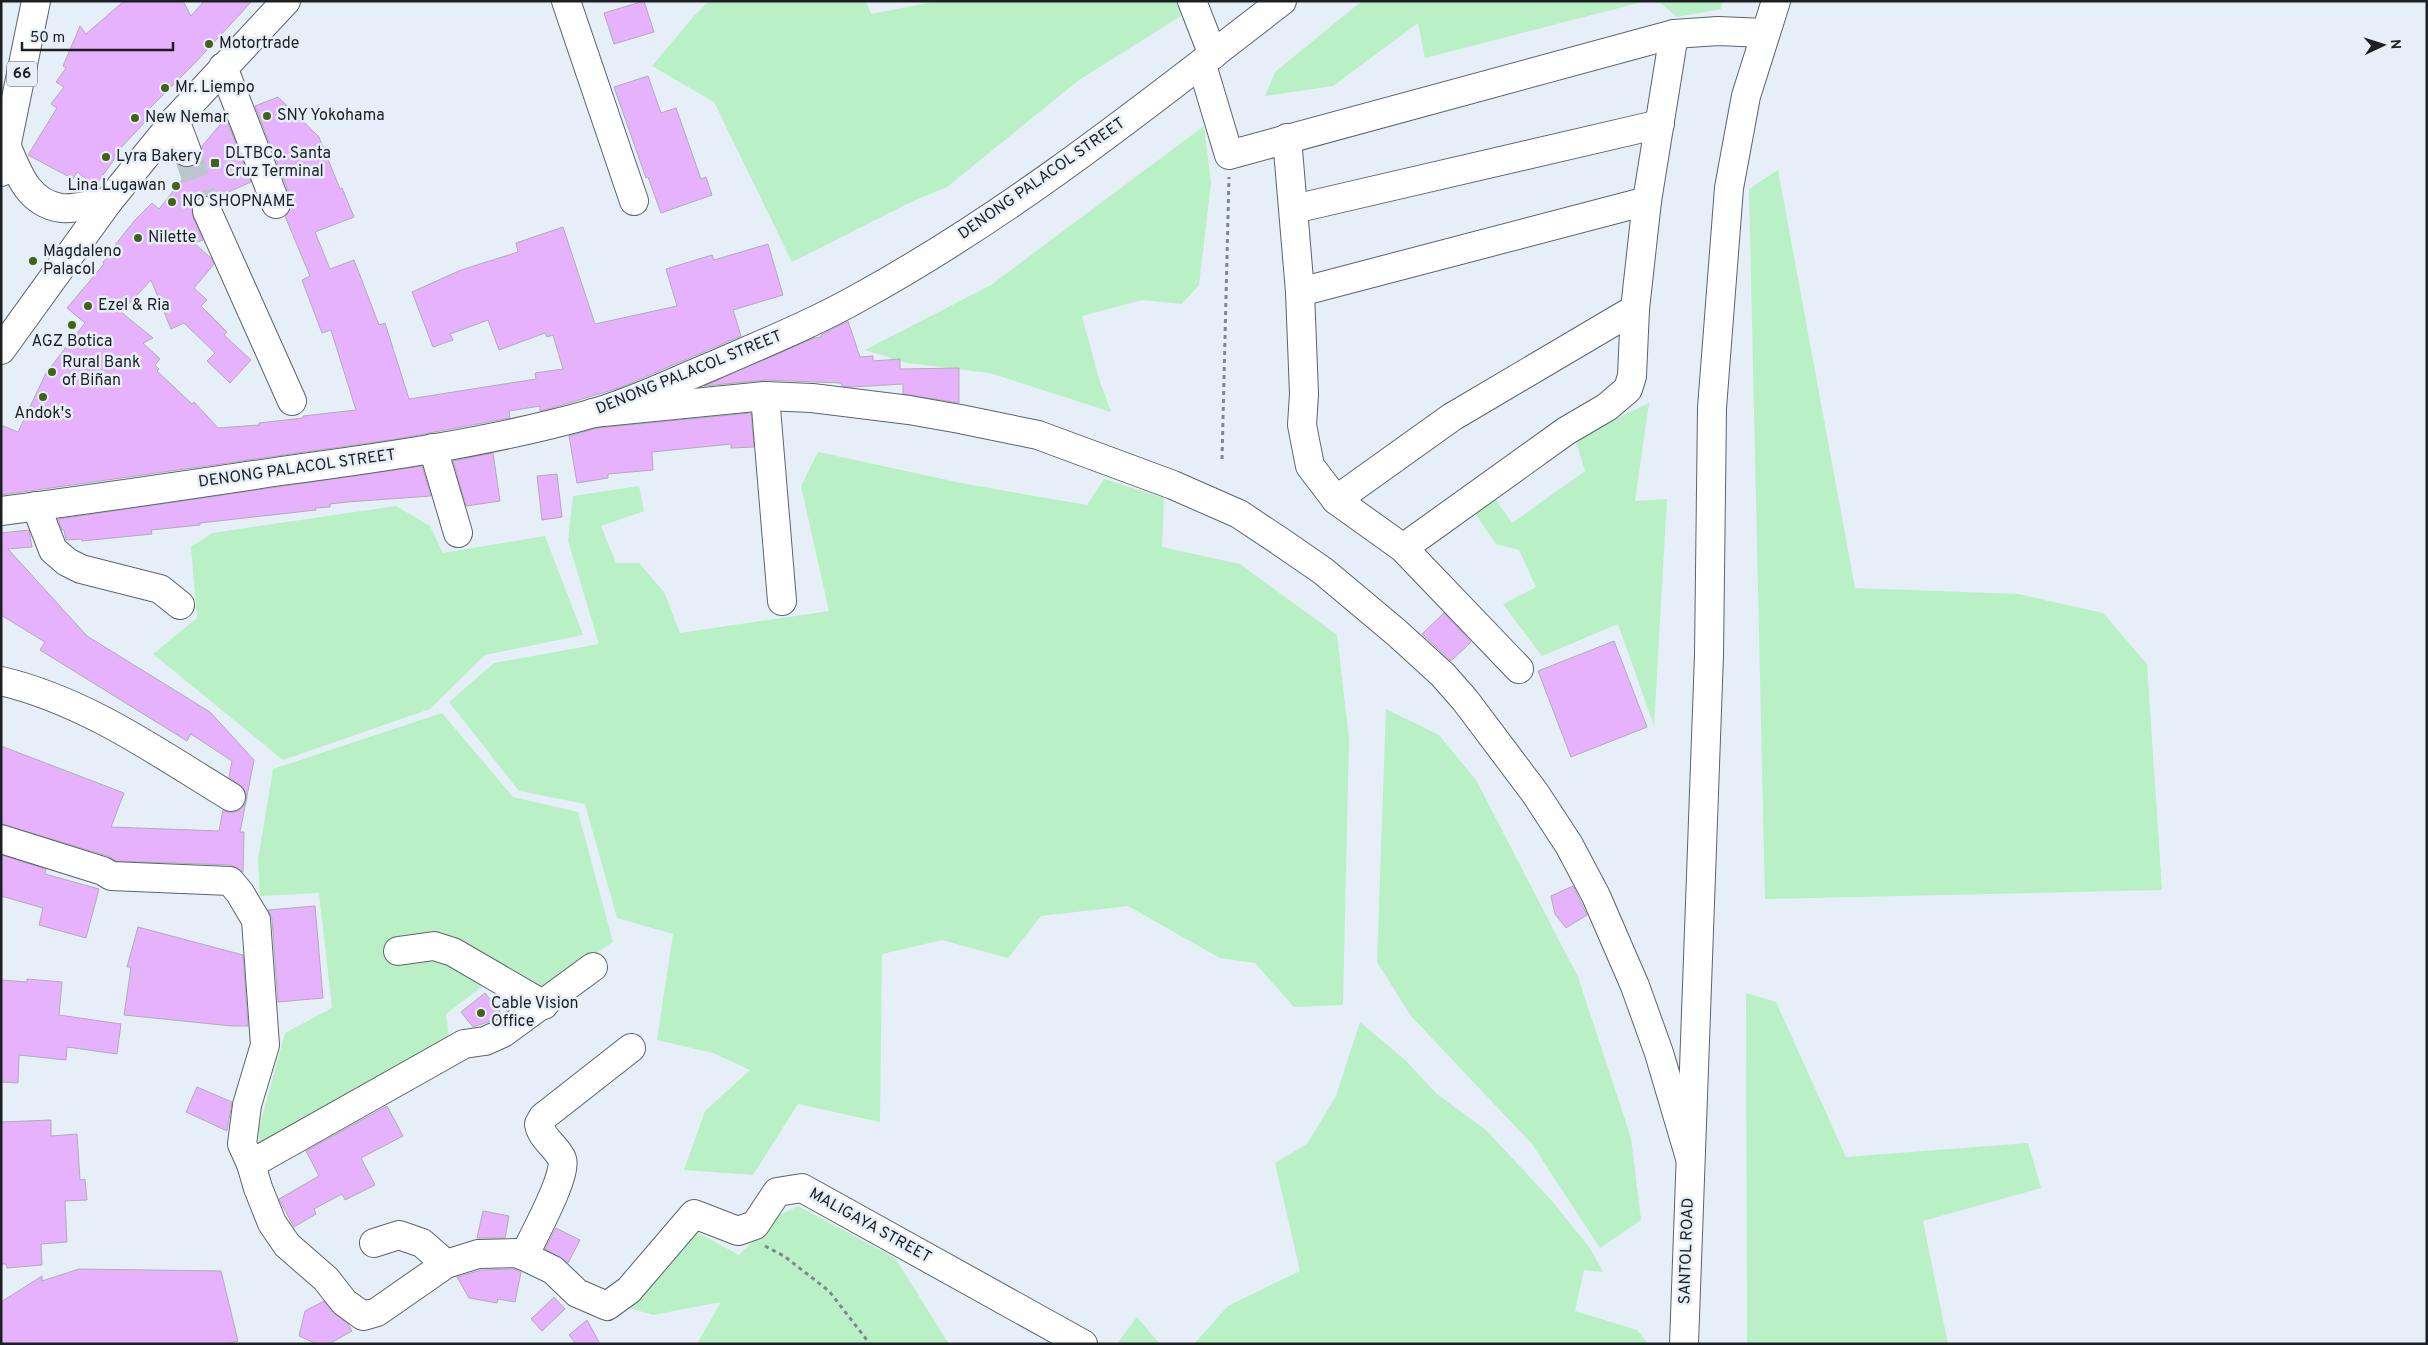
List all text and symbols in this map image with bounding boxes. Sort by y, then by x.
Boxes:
scale bar [22,20,174,52]
north arrow [2358,20,2408,70]
text: 50 m [30,29,65,48]
place label: Motortrade [219,34,299,54]
marker: Motortrade [203,38,215,50]
text: N [2386,39,2403,50]
road number: 66 [7,62,37,86]
place label: Mr. Liempo [175,78,255,98]
marker: Mr. Liempo [159,82,171,94]
place label: SNY Yokohama [277,106,385,126]
place label: New Nemar [145,108,229,128]
marker: SNY Yokohama [261,110,273,122]
marker: New Nemar [129,112,141,124]
street label: DENONG PALACOL STREET [955,114,1129,244]
place label: DLTBCo. Santa Cruz Terminal [225,144,331,182]
place label: Lyra Bakery [116,147,202,167]
marker: Lyra Bakery [100,151,112,163]
marker: DLTBCo. Santa Cruz Terminal [209,157,221,169]
place label: Lina Lugawan [68,176,166,196]
marker: Lina Lugawan [170,180,182,192]
place label: NO SHOPNAME [182,192,295,212]
marker: NO SHOPNAME [166,196,178,208]
place label: Nilette [148,228,196,248]
marker: Nilette [132,232,144,244]
place label: Magdaleno Palacol [43,242,122,280]
marker: Magdaleno Palacol [27,255,39,267]
place label: Ezel & Ria [98,296,170,316]
marker: Ezel & Ria [82,300,94,312]
marker: AGZ Botica [66,319,78,331]
street label: DENONG PALACOL STREET [593,326,785,420]
place label: AGZ Botica [32,332,112,352]
place label: Rural Bank of Biñan [62,353,141,391]
marker: Rural Bank of Biñan [46,366,58,378]
marker: Andok's [37,391,49,403]
place label: Andok's [14,404,72,424]
street label: DENONG PALACOL STREET [197,445,397,493]
place label: Cable Vision Office [491,994,579,1032]
marker: Cable Vision Office [475,1007,487,1019]
street label: MALIGAYA STREET [805,1184,935,1268]
street label: SANTOL ROAD [1675,1197,1699,1305]

